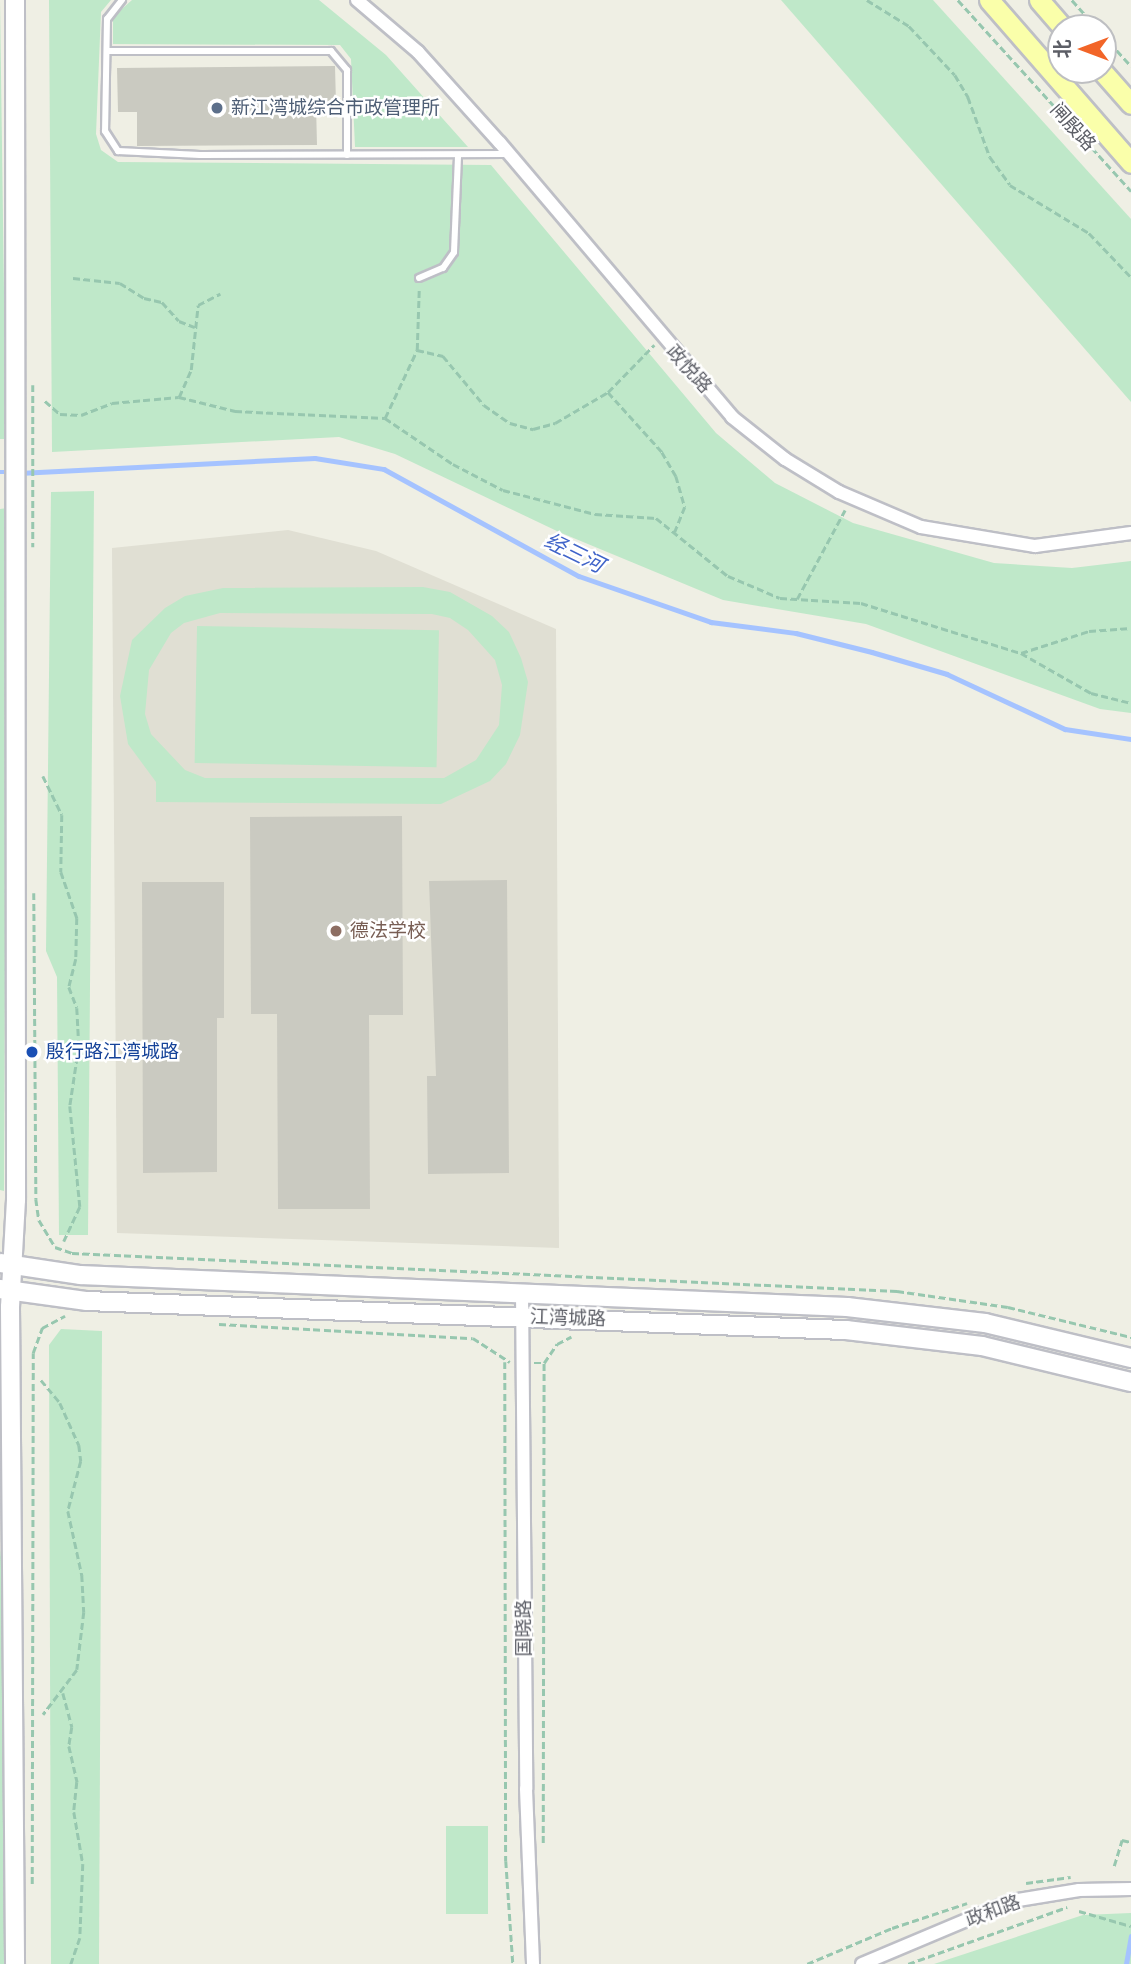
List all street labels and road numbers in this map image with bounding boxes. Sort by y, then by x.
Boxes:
street label: 闸殷路 [1045,98,1101,156]
street label: 政悦路 [661,340,717,398]
street label: 江湾城路 [530,1305,606,1331]
street label: 国晓路 [513,1600,535,1656]
street label: 政和路 [962,1891,1024,1931]

